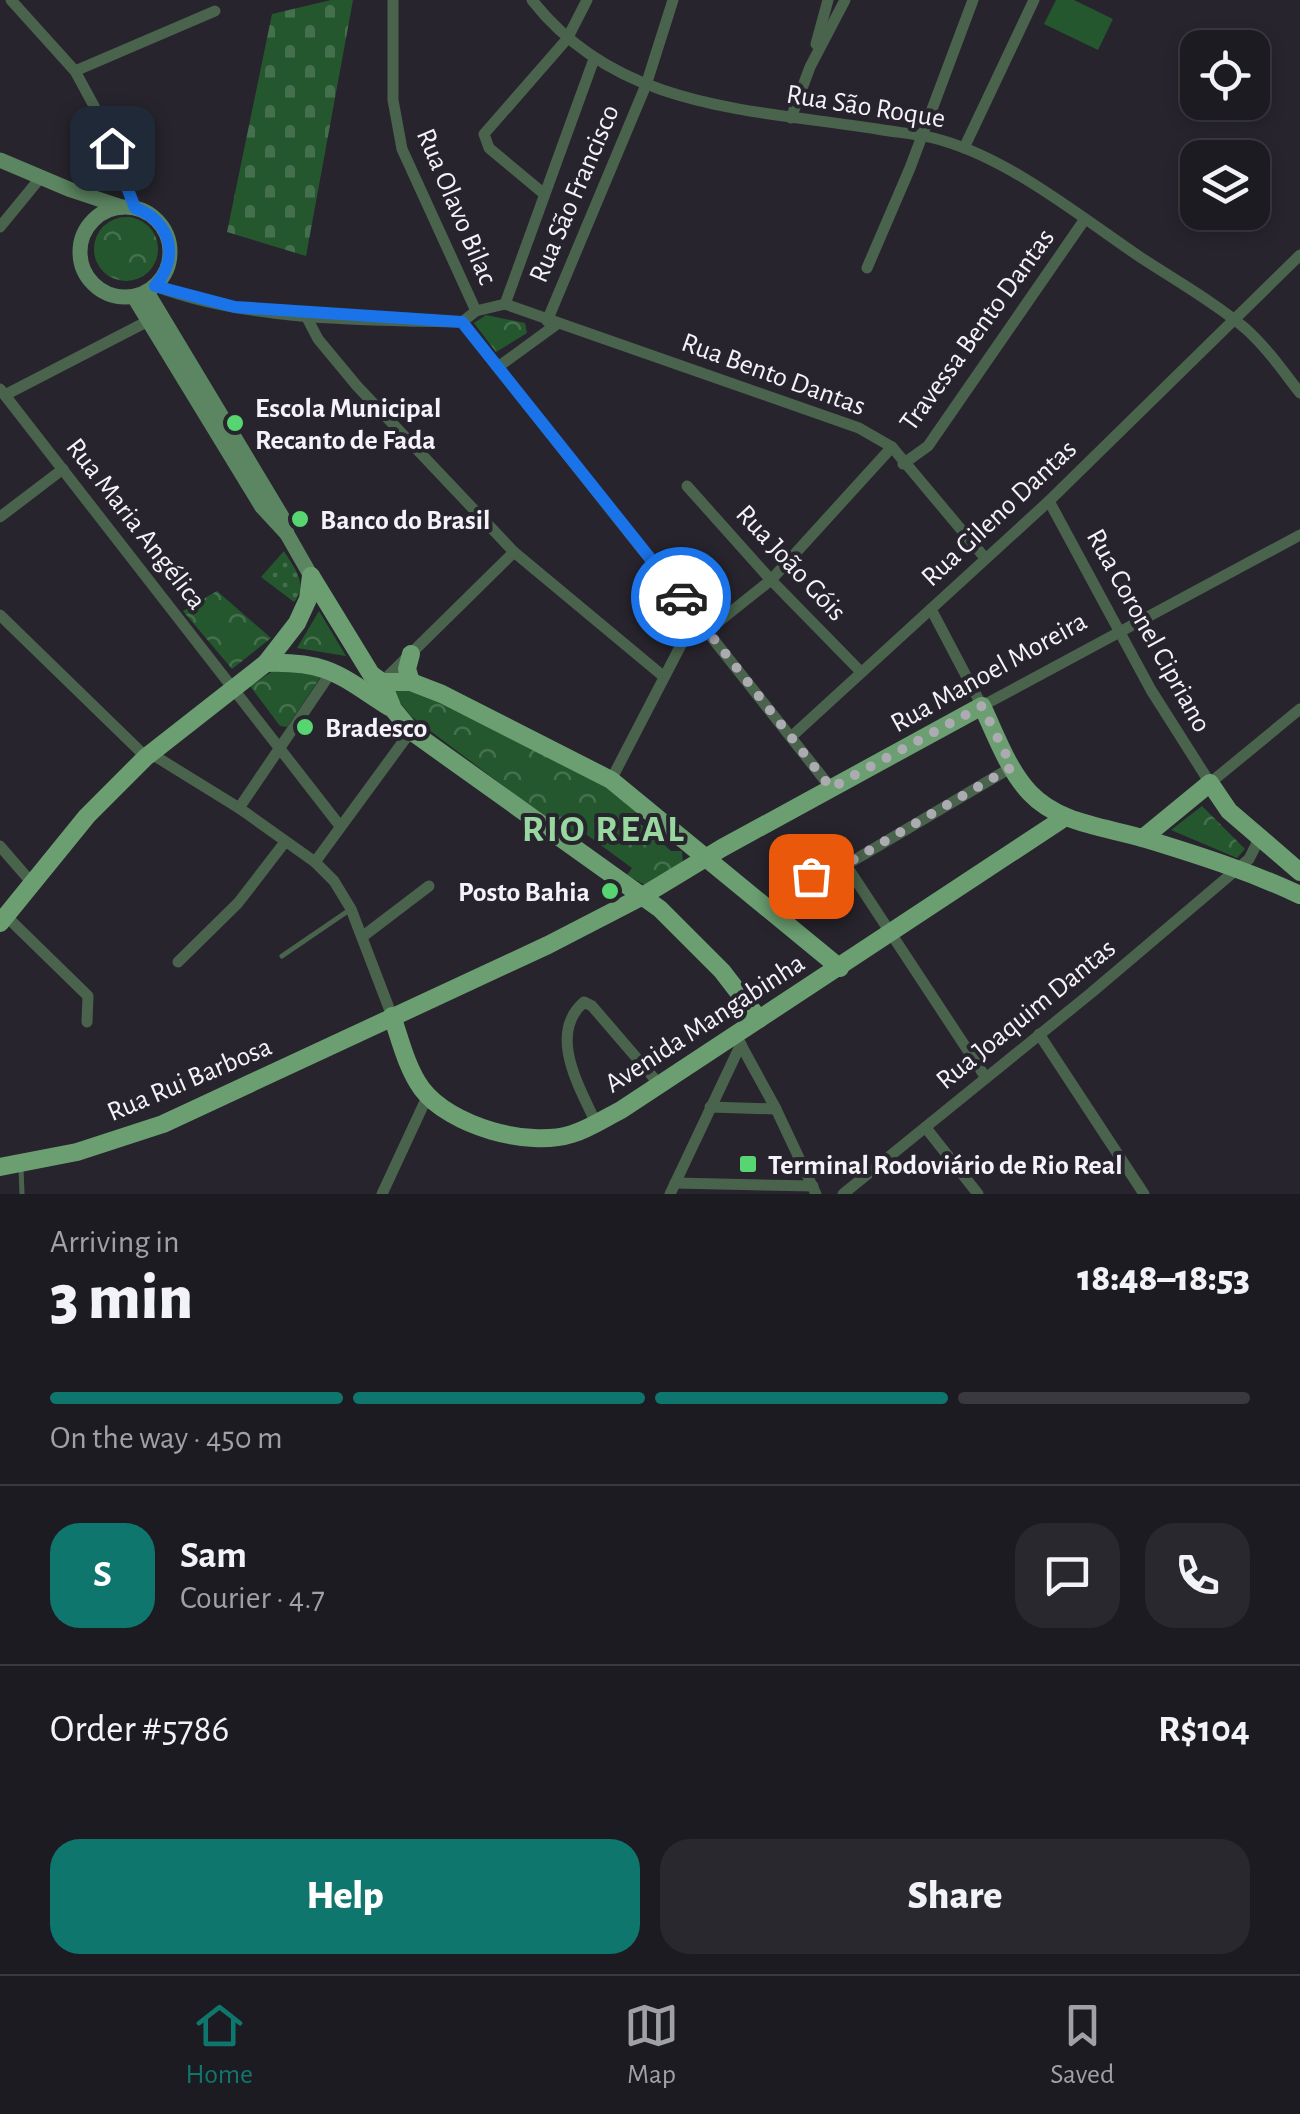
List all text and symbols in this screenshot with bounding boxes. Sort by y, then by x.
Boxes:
map controls [1180,30,1270,230]
button: locate [1180,30,1270,120]
street label: Rua São Roque [784,81,947,133]
street label: Rua São Francisco [525,101,625,287]
pin [70,106,155,191]
icon: home [85,121,140,176]
street label: Rua Olavo Bilac [411,125,502,289]
button: layers [1180,140,1270,230]
street label: Travessa Bento Dantas [895,224,1060,436]
street label: Rua Bento Dantas [678,329,869,421]
place label: Escola Municipal Recanto de Fada [255,395,441,455]
marker: Escola Municipal Recanto de Fada [224,412,246,434]
street label: Rua Maria Angélica [60,433,211,615]
street label: Rua Gileno Dantas [917,435,1082,592]
street label: Rua João Góis [730,500,851,627]
place label: Banco do Brasil [320,507,490,535]
marker: Banco do Brasil [289,508,311,530]
street label: Rua Coronel Cipriano [1081,525,1216,737]
courier [631,547,731,647]
icon: car [654,570,709,625]
street label: Rua Manoel Moreira [886,607,1092,738]
place label: Bradesco [325,715,427,743]
marker: Bradesco [294,716,316,738]
district label: RIO REAL [522,811,686,849]
pin [769,834,854,919]
icon: bag [784,849,839,904]
place label: Posto Bahia [458,879,590,907]
marker: Posto Bahia [599,880,621,902]
street label: Rua Joaquim Dantas [931,934,1121,1095]
street label: Avenida Mangabinha [600,949,810,1098]
street label: Rua Rui Barbosa [103,1033,276,1127]
place label: Terminal Rodoviário de Rio Real [768,1152,1123,1180]
marker: Terminal Rodoviário de Rio Real [737,1153,759,1175]
text: Arriving in [50,1226,179,1258]
text: 18:48–18:53 [1077,1260,1250,1298]
text: 3 min [50,1266,193,1331]
text: On the way · 450 m [50,1422,283,1454]
button: chat [1015,1523,1120,1628]
button: phone [1145,1523,1250,1628]
text: Sam [180,1537,247,1575]
text: S [93,1556,112,1594]
text: Courier · 4.7 [180,1582,325,1614]
text: Order #5786 [50,1711,229,1749]
text: R$104 [1158,1711,1250,1749]
button: Help [50,1839,640,1954]
button: Share [660,1839,1250,1954]
tab: Home [186,1998,253,2092]
tab: Map [624,1998,679,2092]
tab: Saved [1050,1998,1114,2092]

